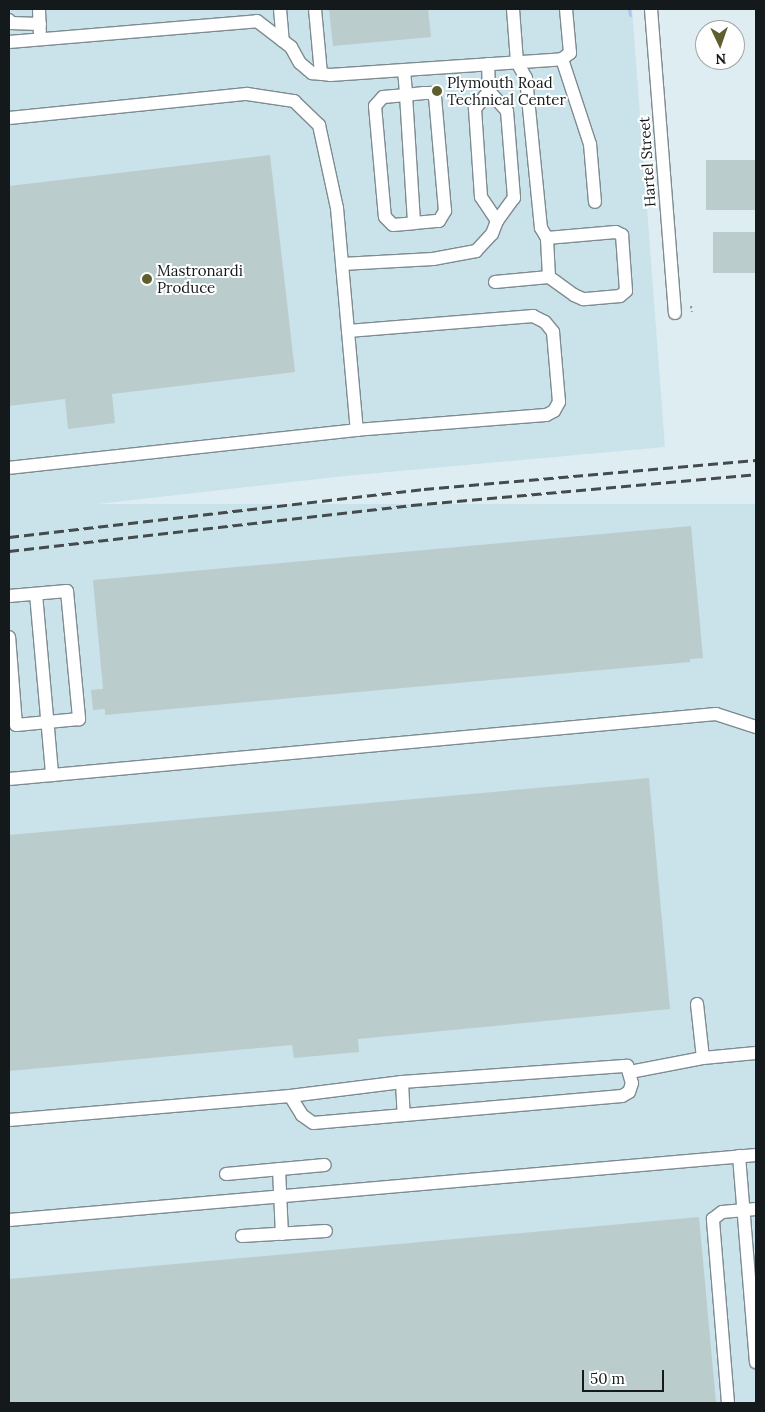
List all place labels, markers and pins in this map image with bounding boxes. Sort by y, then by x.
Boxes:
place label: Plymouth Road Technical Center [447,73,566,108]
marker: Plymouth Road Technical Center [431,85,443,97]
place label: Mastronardi Produce [157,261,243,296]
marker: Mastronardi Produce [141,273,153,285]

